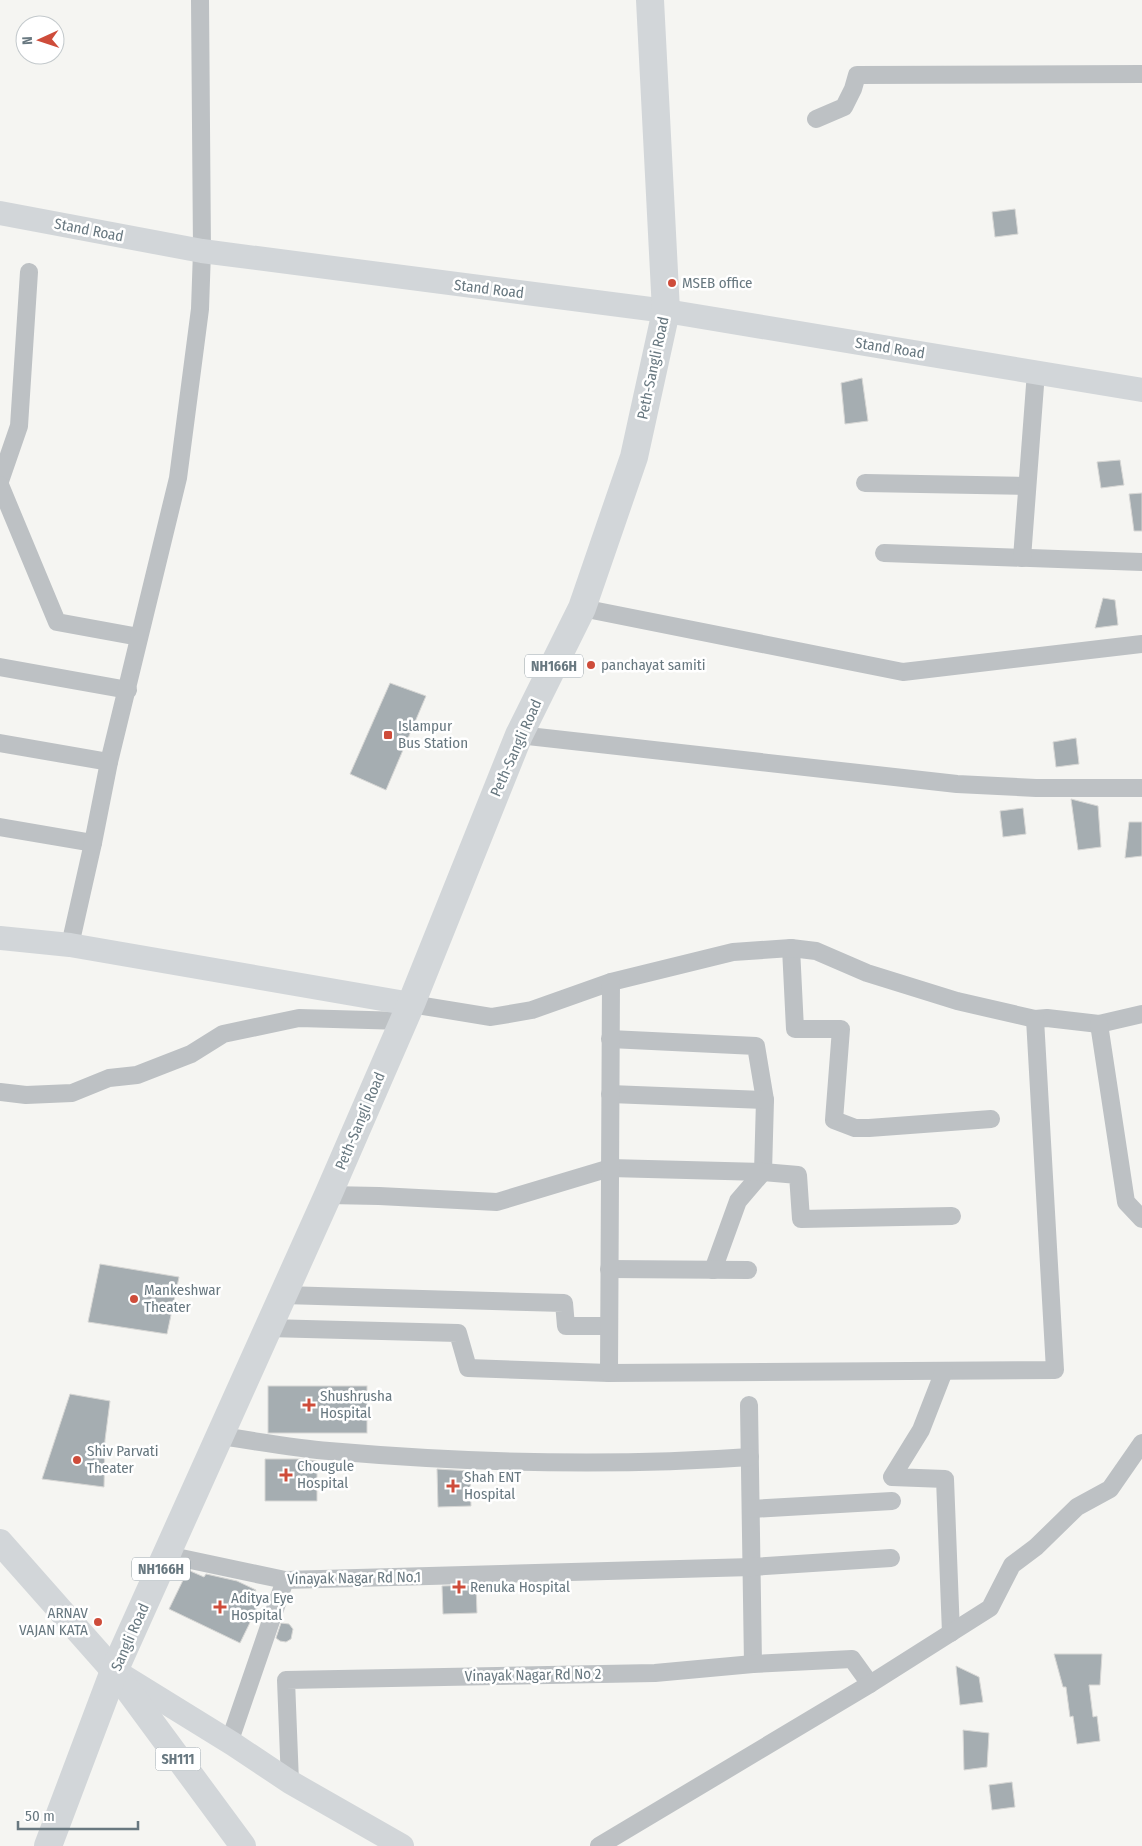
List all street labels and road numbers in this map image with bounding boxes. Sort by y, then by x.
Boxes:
street label: Stand Road [53,214,125,246]
street label: Stand Road [453,276,525,302]
street label: Peth-Sangli Road [633,315,673,421]
street label: Stand Road [854,334,926,362]
road number: NH166H [525,654,583,678]
street label: Peth-Sangli Road [486,697,546,799]
street label: Peth-Sangli Road [331,1069,389,1173]
road number: NH166H [132,1558,190,1580]
street label: Vinayak Nagar Rd No.1 [287,1568,421,1588]
street label: Sangli Road [107,1600,153,1674]
street label: Vinayak Nagar Rd No 2 [465,1665,602,1685]
road number: SH111 [156,1748,200,1770]

